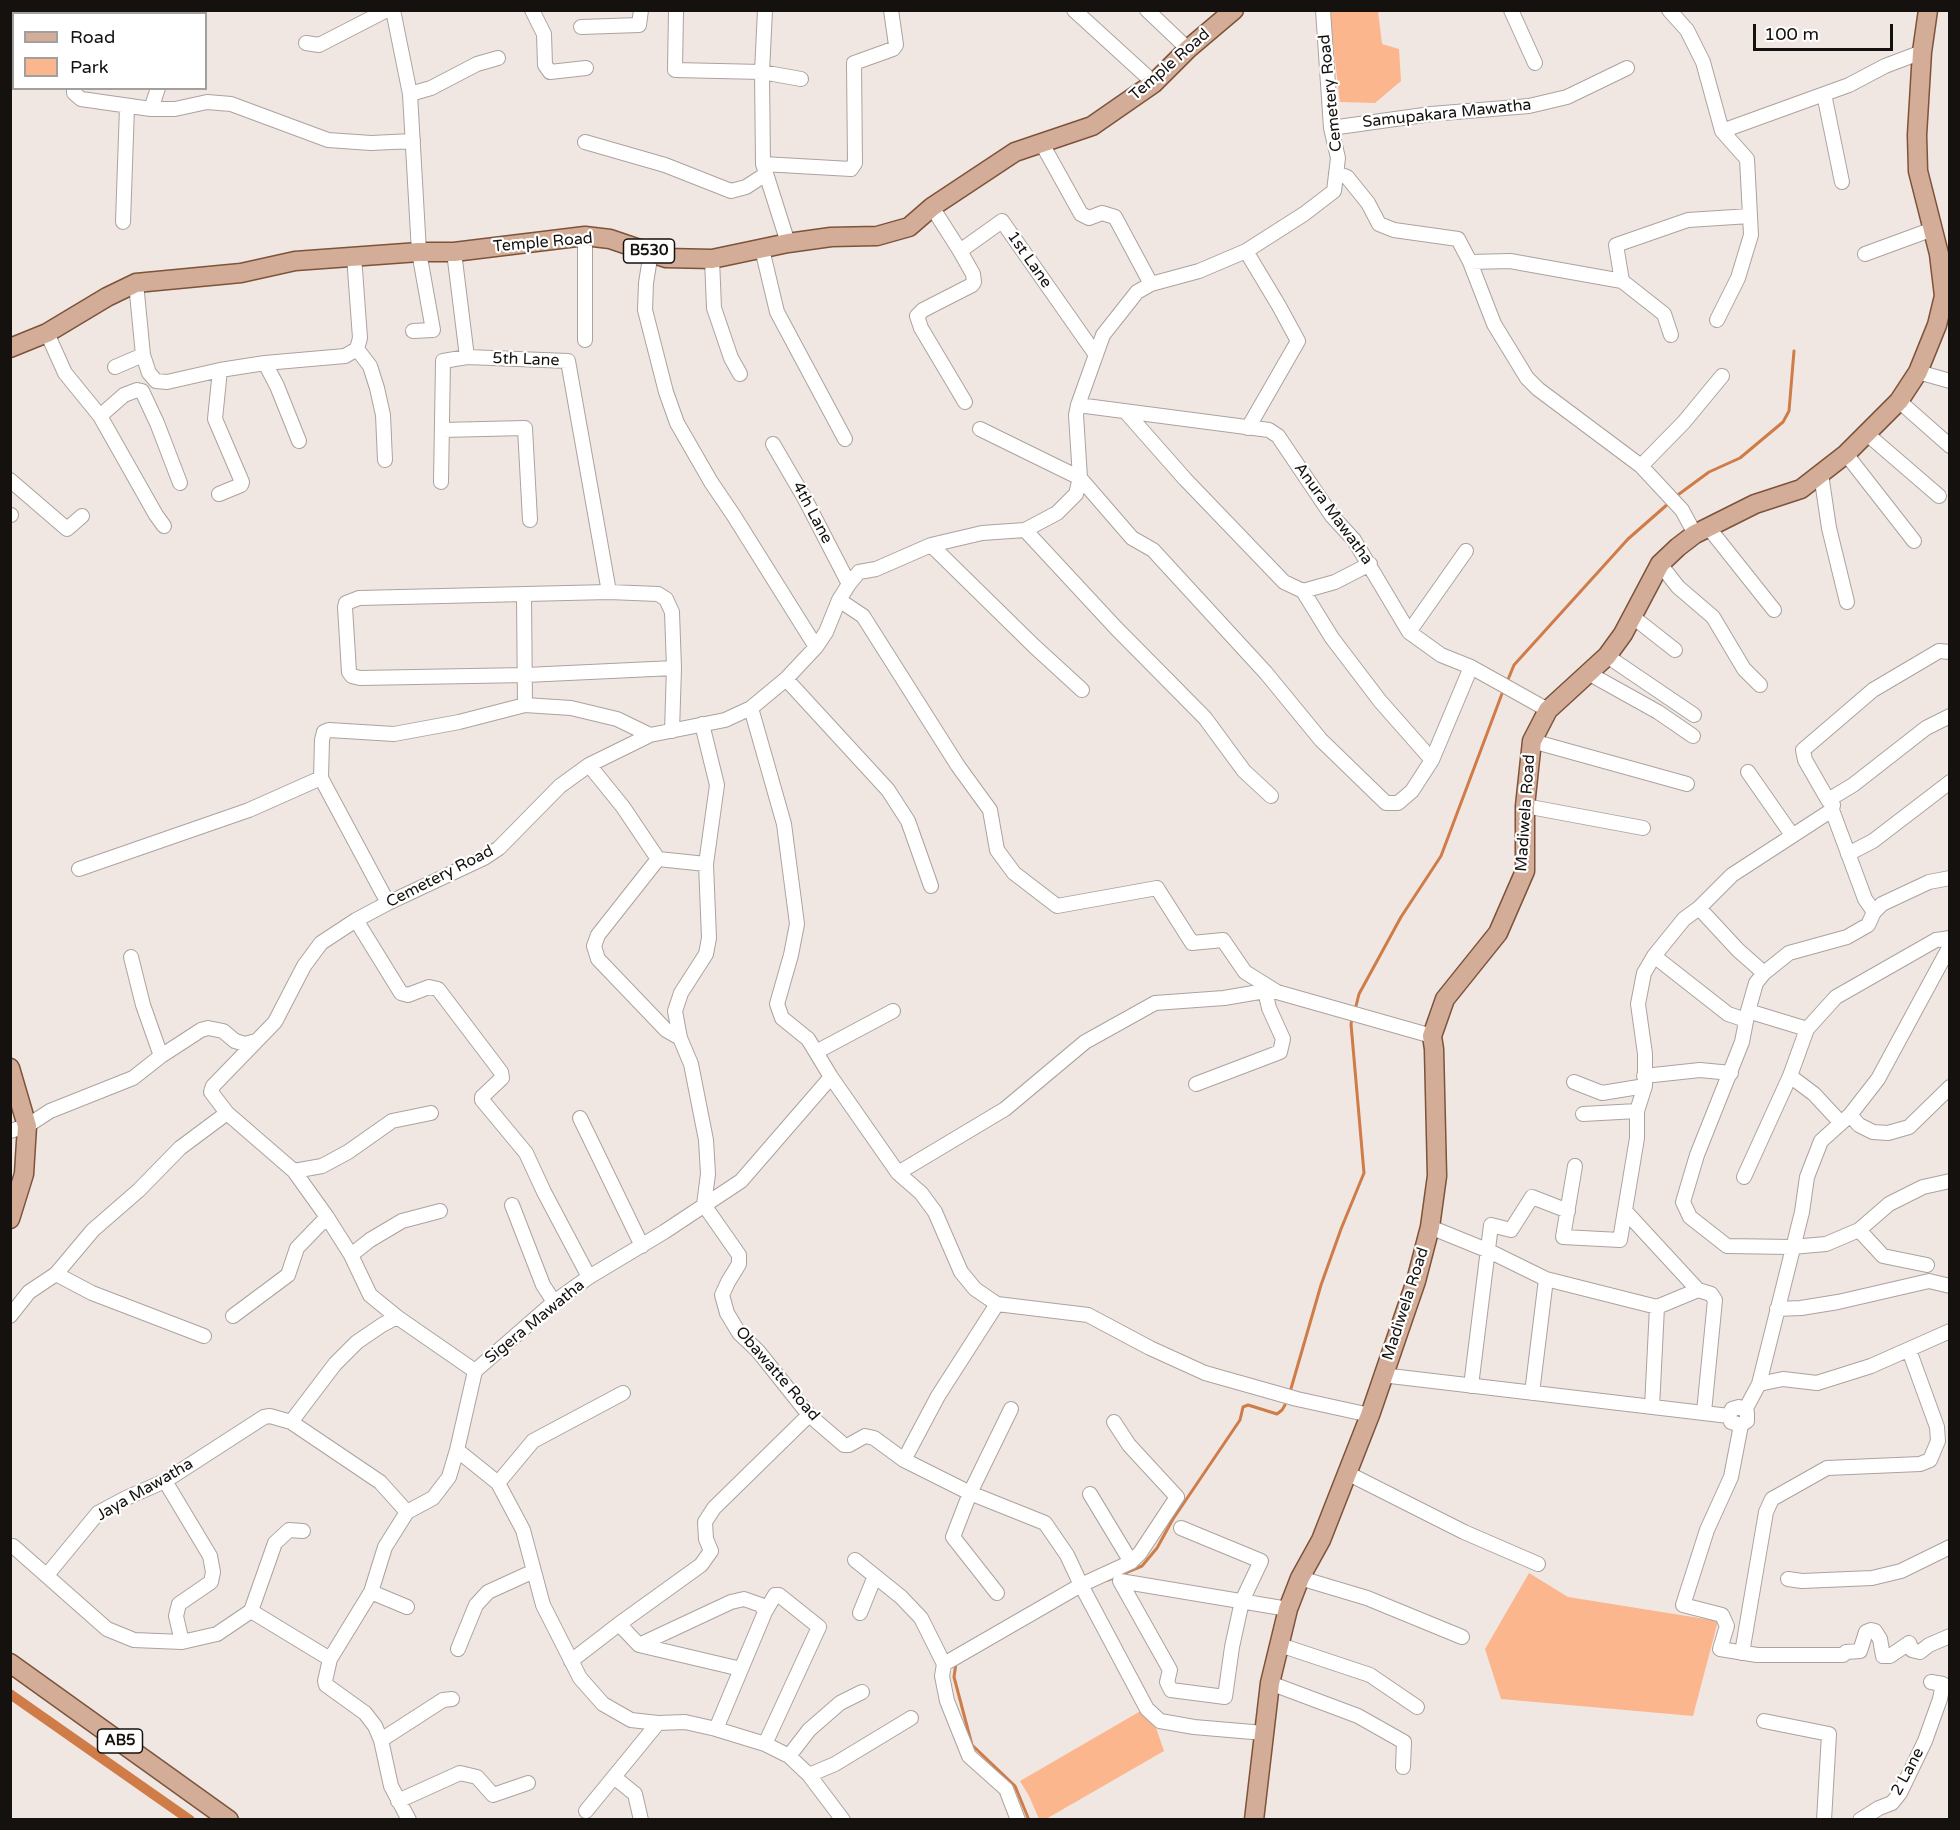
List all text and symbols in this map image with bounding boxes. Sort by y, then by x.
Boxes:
legend [12,12,207,90]
scale bar [1756,12,1896,50]
text: 100 m [1764,23,1819,45]
street label: Temple Road [1126,25,1214,105]
text: Road [70,26,115,48]
street label: Cemetery Road [1315,33,1347,153]
text: Park [70,56,108,78]
street label: Samupakara Mawatha [1362,96,1532,132]
street label: 1st Lane [1003,228,1055,292]
street label: Temple Road [492,229,594,257]
road number: B530 [624,239,674,263]
street label: 5th Lane [492,349,560,371]
street label: Anura Mawatha [1290,459,1376,569]
street label: 4th Lane [788,479,836,547]
street label: Madiwela Road [1512,754,1540,872]
street label: Cemetery Road [383,842,497,912]
street label: Madiwela Road [1379,1245,1433,1363]
street label: Sigera Mawatha [481,1276,589,1368]
street label: Obawatte Road [731,1323,823,1425]
street label: Jaya Mawatha [93,1455,197,1525]
road number: AB5 [98,1729,142,1753]
street label: 2 Lane [1888,1745,1928,1799]

